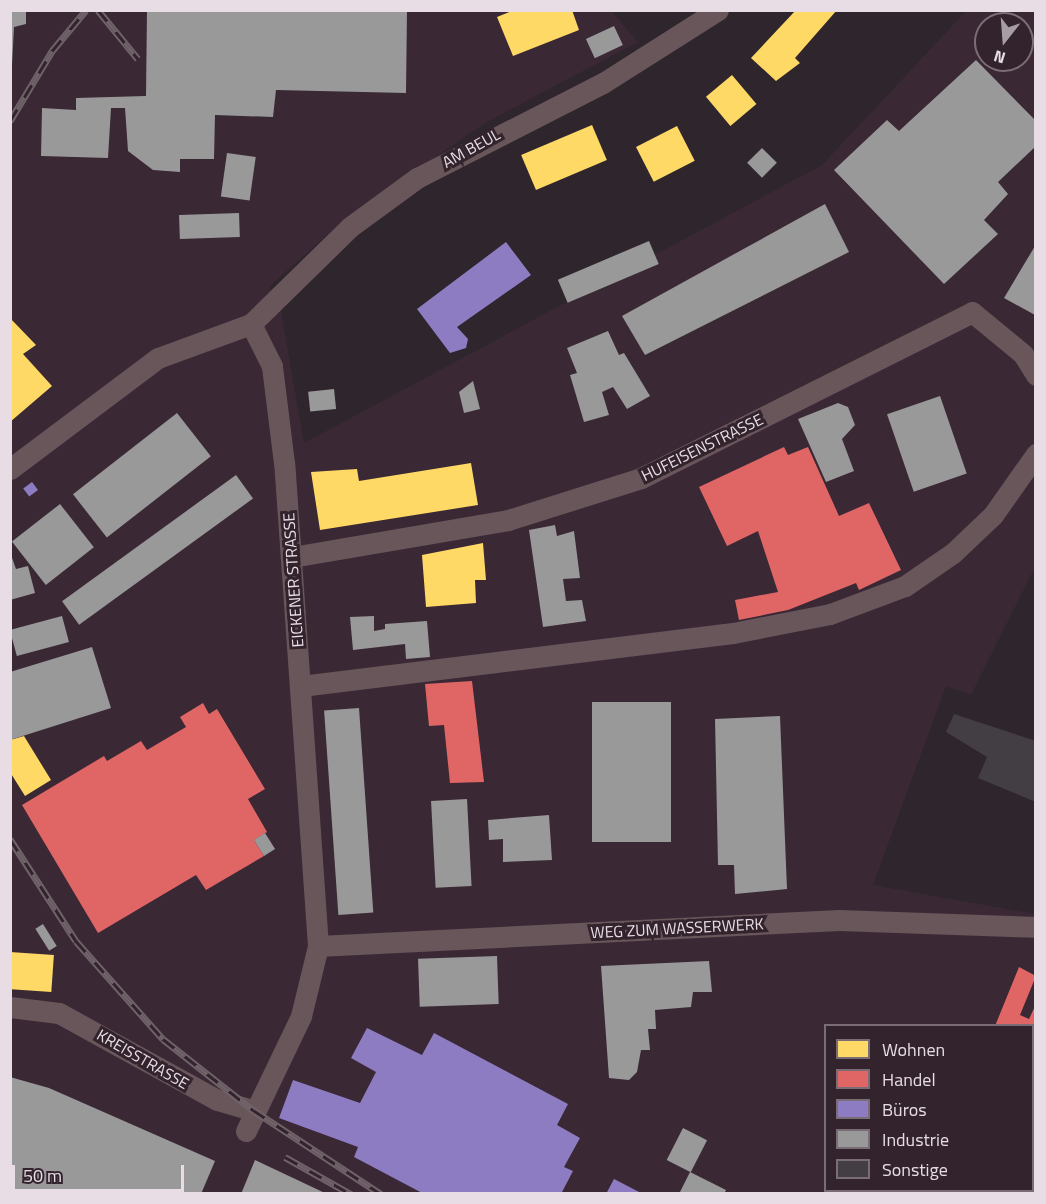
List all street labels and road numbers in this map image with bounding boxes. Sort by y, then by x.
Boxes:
street label: AM BEUL [439,124,503,172]
street label: HUFEISENSTRASSE [638,409,766,485]
street label: EICKENER STRASSE [279,512,307,648]
street label: WEG ZUM WASSERWERK [590,914,764,942]
street label: KREISSTRASSE [94,1025,192,1093]

